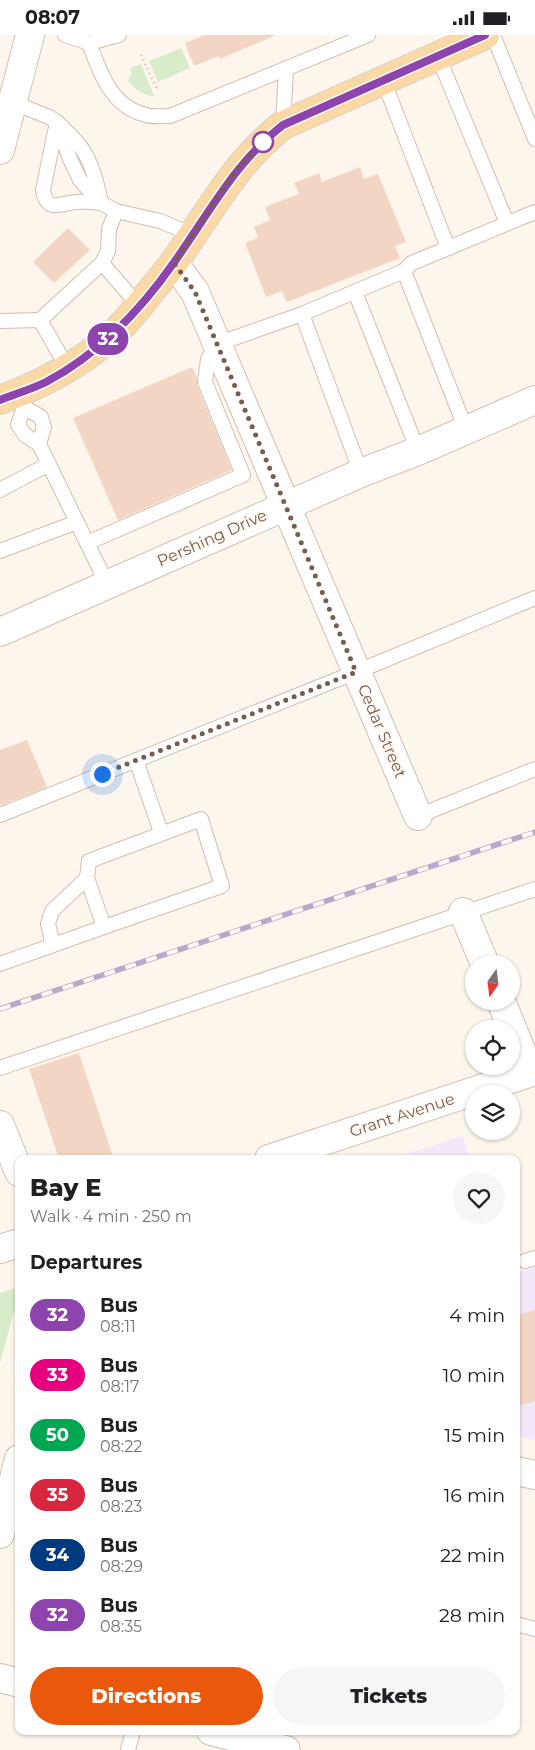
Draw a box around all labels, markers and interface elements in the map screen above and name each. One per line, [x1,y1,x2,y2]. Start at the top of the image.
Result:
text: 08:07 [25,6,80,29]
unlabelled marker [252,131,274,153]
line badge: 32 [86,323,130,355]
text: 32 [97,328,119,350]
street label: Pershing Drive [154,505,270,571]
street label: Cedar Street [354,681,410,781]
your location [90,762,115,787]
north arrow [465,955,520,1010]
map controls [465,955,520,1140]
button: locate [465,1020,520,1075]
button: layers [465,1085,520,1140]
street label: Grant Avenue [347,1089,457,1141]
button: heart [453,1172,505,1224]
text: Bay E [30,1173,101,1202]
text: Walk · 4 min · 250 m [30,1207,192,1226]
text: Departures [30,1251,142,1274]
text: Bus [100,1294,138,1317]
text: 32 [47,1304,68,1326]
text: 4 min [449,1304,505,1327]
text: 08:11 [100,1317,136,1336]
text: Bus [100,1354,138,1377]
text: 33 [47,1364,68,1386]
text: 10 min [442,1364,505,1387]
text: 08:17 [100,1377,139,1396]
text: Bus [100,1414,138,1437]
text: 50 [46,1424,69,1446]
text: 15 min [444,1424,505,1447]
text: 08:22 [100,1437,142,1456]
text: Bus [100,1474,138,1497]
text: 35 [47,1484,68,1506]
text: 16 min [443,1484,505,1507]
text: 08:23 [100,1497,142,1516]
text: Bus [100,1534,138,1557]
text: 34 [46,1544,69,1566]
text: 22 min [440,1544,505,1567]
text: 08:29 [100,1557,143,1576]
text: Bus [100,1594,138,1617]
text: 32 [47,1604,68,1626]
text: 28 min [439,1604,505,1627]
text: 08:35 [100,1617,142,1636]
button: Directions [30,1667,263,1725]
button: Tickets [273,1667,505,1725]

